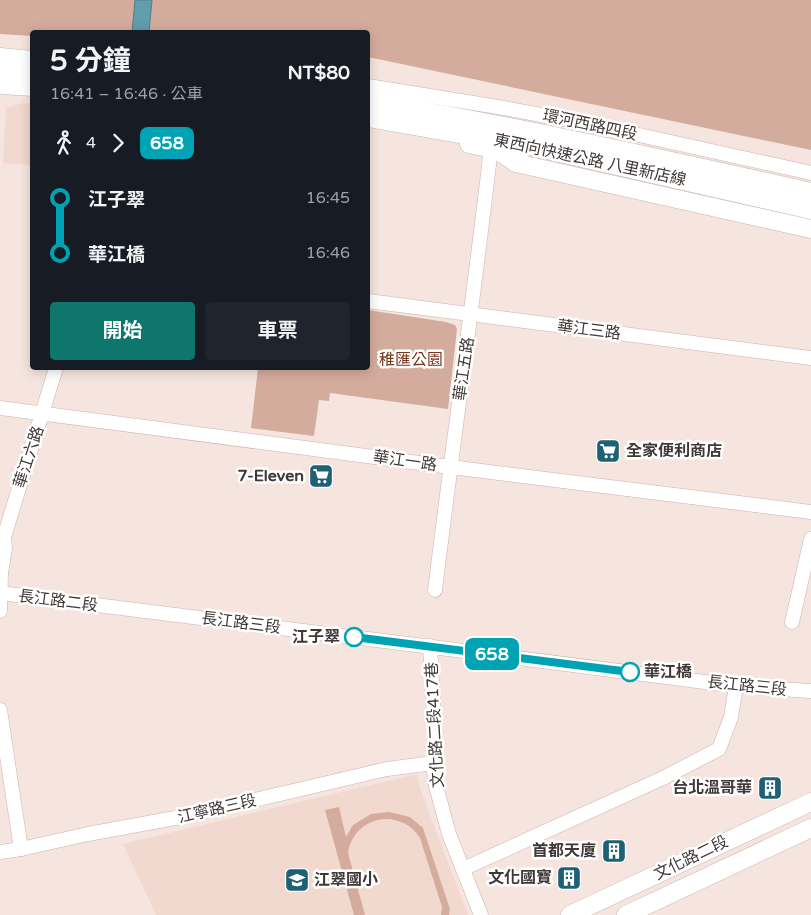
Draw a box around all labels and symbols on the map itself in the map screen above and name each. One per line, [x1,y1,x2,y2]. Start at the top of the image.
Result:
street label: 環河西路四段 [541,105,639,145]
street label: 東西向快速公路 八里新店線 [492,130,688,190]
street label: 華江三路 [556,316,622,344]
street label: 華江五路 [450,336,478,402]
park label: 稚匯公園 [379,350,443,370]
street label: 華江六路 [10,423,48,491]
supermarket icon: 全家便利商店 [595,438,621,464]
place label: 全家便利商店 [626,441,722,461]
street label: 華江一路 [372,447,438,475]
supermarket icon: 7-Eleven [308,463,334,489]
place label: 7-Eleven [237,466,304,486]
street label: 長江路二段 [17,586,99,616]
street label: 長江路三段 [200,608,282,638]
place label: 江子翠 [292,627,340,647]
marker: 江子翠 [344,627,364,647]
line badge: 658 [463,638,521,670]
street label: 文化路二段417巷 [422,661,448,789]
marker: 華江橋 [620,662,640,682]
place label: 華江橋 [644,662,692,682]
street label: 長江路三段 [706,672,788,700]
building icon: 台北溫哥華 [757,775,783,801]
place label: 台北溫哥華 [672,778,752,798]
street label: 江寧路三段 [176,790,258,828]
street label: 文化路二段 [651,831,731,885]
building icon: 首都天廈 [601,838,627,864]
place label: 首都天廈 [532,841,596,861]
building icon: 文化國寶 [556,865,582,891]
school or university icon: 江翠國小 [284,867,310,893]
place label: 文化國寶 [488,868,552,888]
place label: 江翠國小 [314,870,378,890]

